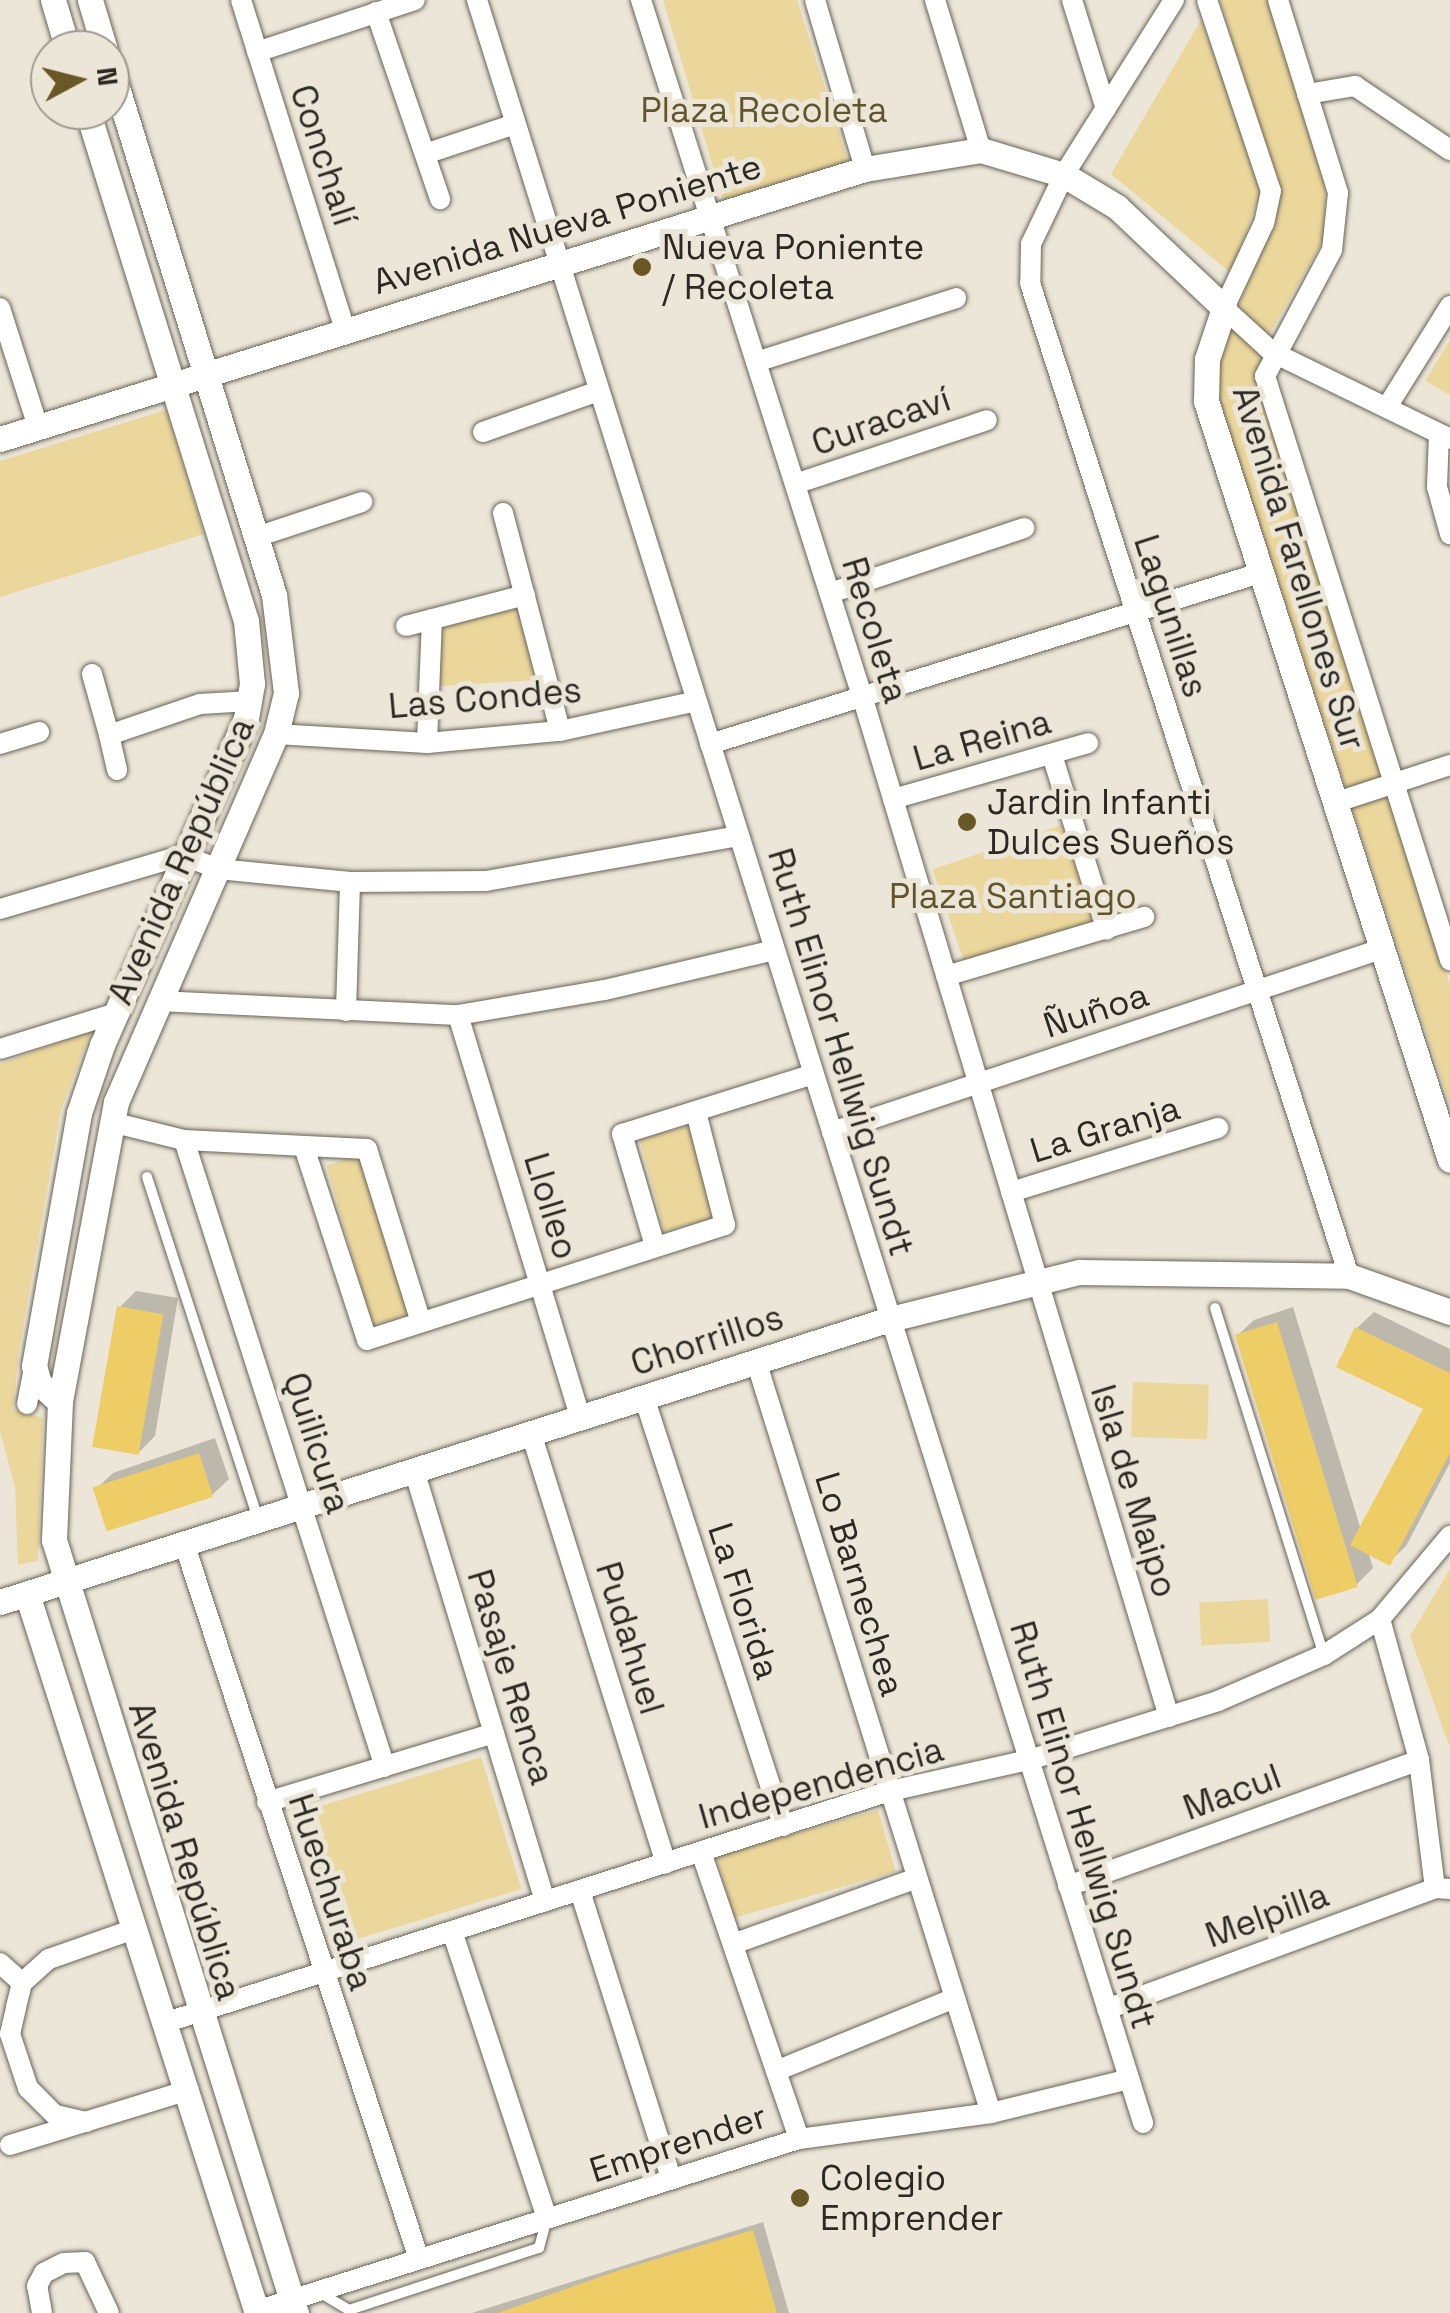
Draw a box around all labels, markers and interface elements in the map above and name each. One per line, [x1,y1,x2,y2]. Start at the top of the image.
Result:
north arrow [30,30,130,130]
text: N [89,65,127,88]
street label: Conchalí [282,79,366,231]
park label: Plaza Recoleta [640,89,888,131]
street label: Avenida Nueva Poniente [368,145,766,303]
place label: Nueva Poniente / Recoleta [662,226,924,308]
marker: Nueva Poniente / Recoleta [631,256,653,278]
street label: Curacaví [806,378,956,464]
street label: Avenida Farellones Sur [1224,381,1374,755]
street label: Lagunillas [1125,529,1217,703]
street label: Recoleta [833,552,917,708]
street label: Las Condes [387,669,583,727]
street label: La Reina [908,700,1056,780]
street label: Avenida República [99,711,263,1011]
place label: Jardin Infanti Dulces Sueños [987,781,1234,863]
marker: Jardin Infanti Dulces Sueños [956,811,978,833]
street label: Ruth Elinor Hellwig Sundt [759,843,923,1261]
park label: Plaza Santiago [889,875,1137,917]
street label: Ñuñoa [1038,973,1154,1047]
street label: La Granja [1025,1086,1185,1172]
street label: Llolleo [515,1148,587,1264]
street label: Chorrillos [625,1296,789,1384]
street label: Quilicura [275,1367,359,1519]
street label: Isla de Maipo [1082,1380,1186,1602]
street label: Lo Barnechea [806,1467,914,1701]
street label: La Florida [699,1518,789,1684]
street label: Pudahuel [587,1557,673,1719]
street label: Pasaje Renca [458,1564,564,1790]
street label: Ruth Elinor Hellwig Sundt [1001,1616,1165,2034]
street label: Avenida República [120,1697,250,2005]
street label: Independencia [694,1728,948,1838]
street label: Macul [1177,1755,1287,1829]
street label: Huechuraba [280,1788,382,1996]
street label: Melpilla [1200,1873,1334,1957]
street label: Emprender [584,2095,772,2191]
place label: Colegio Emprender [820,2157,1004,2239]
marker: Colegio Emprender [789,2187,811,2209]

